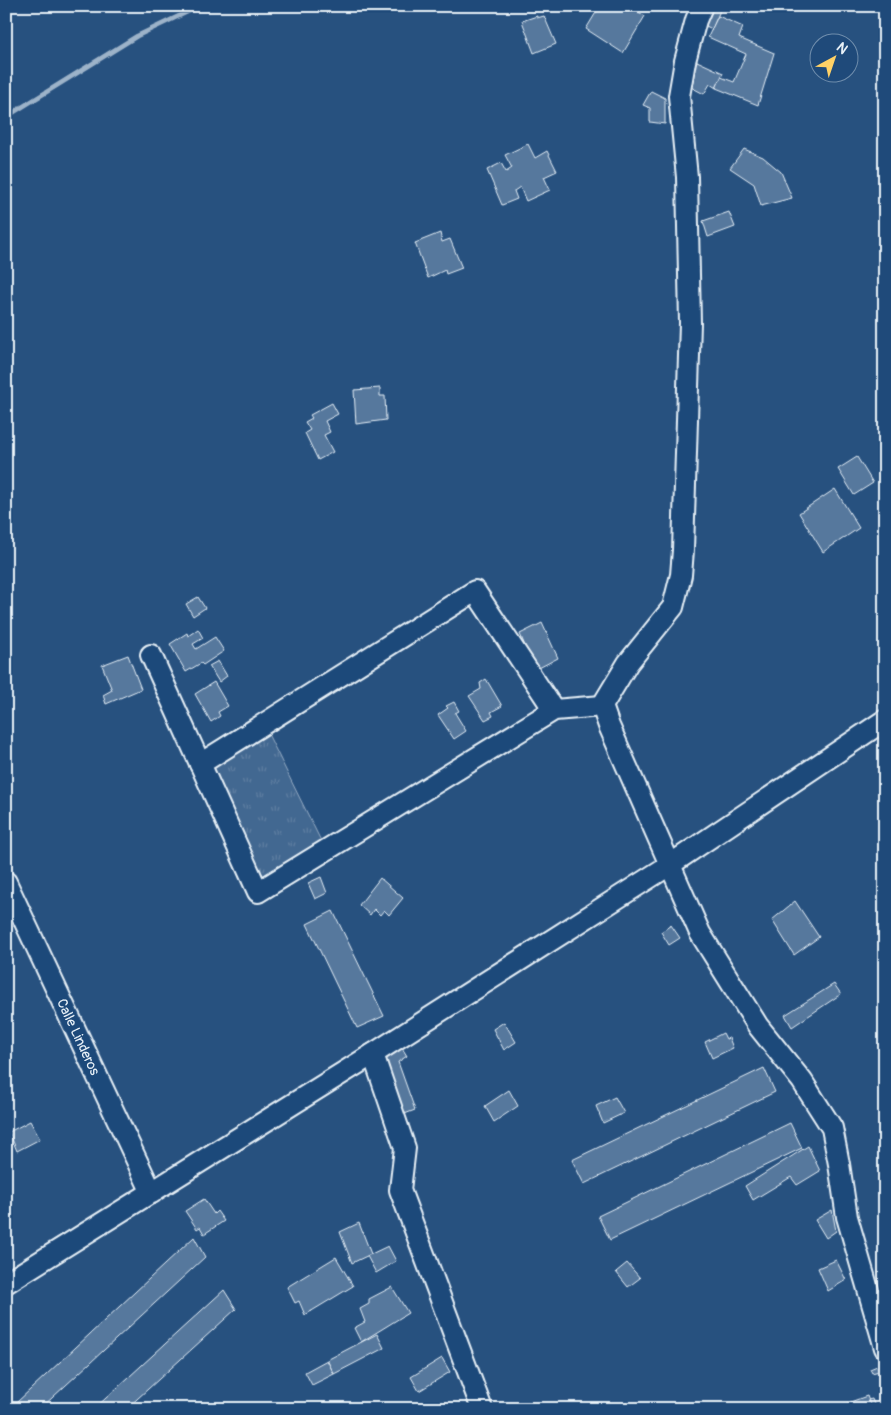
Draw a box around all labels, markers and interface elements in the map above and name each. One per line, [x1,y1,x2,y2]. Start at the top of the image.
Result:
north arrow [808,32,858,82]
text: N [833,39,851,58]
street label: Calle Linderos [53,996,104,1079]

